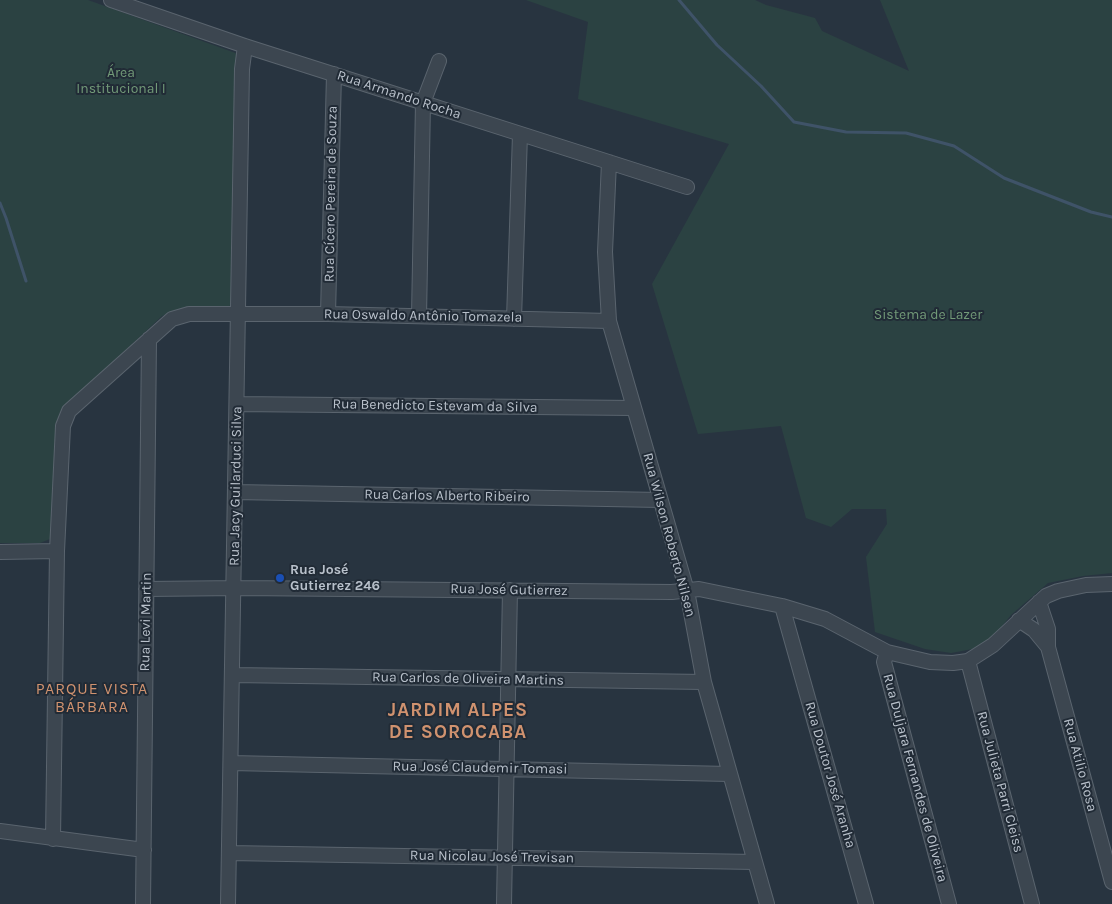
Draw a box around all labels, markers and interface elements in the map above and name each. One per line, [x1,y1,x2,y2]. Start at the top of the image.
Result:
park label: Área Institucional I [76,65,166,98]
street label: Rua Armando Rocha [335,67,463,123]
street label: Rua Cícero Pereira de Souza [321,106,341,282]
street label: Rua Oswaldo Antônio Tomazela [324,306,522,326]
park label: Sistema de Lazer [874,307,982,323]
street label: Rua Benedicto Estevam da Silva [332,396,538,416]
street label: Rua Jacy Guilarduci Silva [226,406,246,566]
street label: Rua Wilson Roberto Nilsen [639,451,699,619]
street label: Rua Carlos Alberto Ribeiro [364,486,530,506]
place label: Rua José Gutierrez 246 [290,562,380,594]
street label: Rua Levi Martin [137,572,155,672]
marker: Rua José Gutierrez 246 [274,572,286,584]
street label: Rua José Gutierrez [450,581,568,599]
street label: Rua Carlos de Oliveira Martins [372,669,564,689]
street label: Rua Duljara Fernandes de Oliveira [879,672,951,884]
district label: PARQUE VISTA BÁRBARA [34,679,150,717]
district label: JARDIM ALPES DE SOROCABA [386,700,530,744]
street label: Rua Doutor José Aranha [801,700,859,850]
street label: Rua Julieta Parri Cleiss [973,710,1027,854]
street label: Rua Atilio Rosa [1059,716,1101,814]
street label: Rua José Claudemir Tomasi [392,758,568,778]
street label: Rua Nicolau José Trevisan [410,847,574,867]

